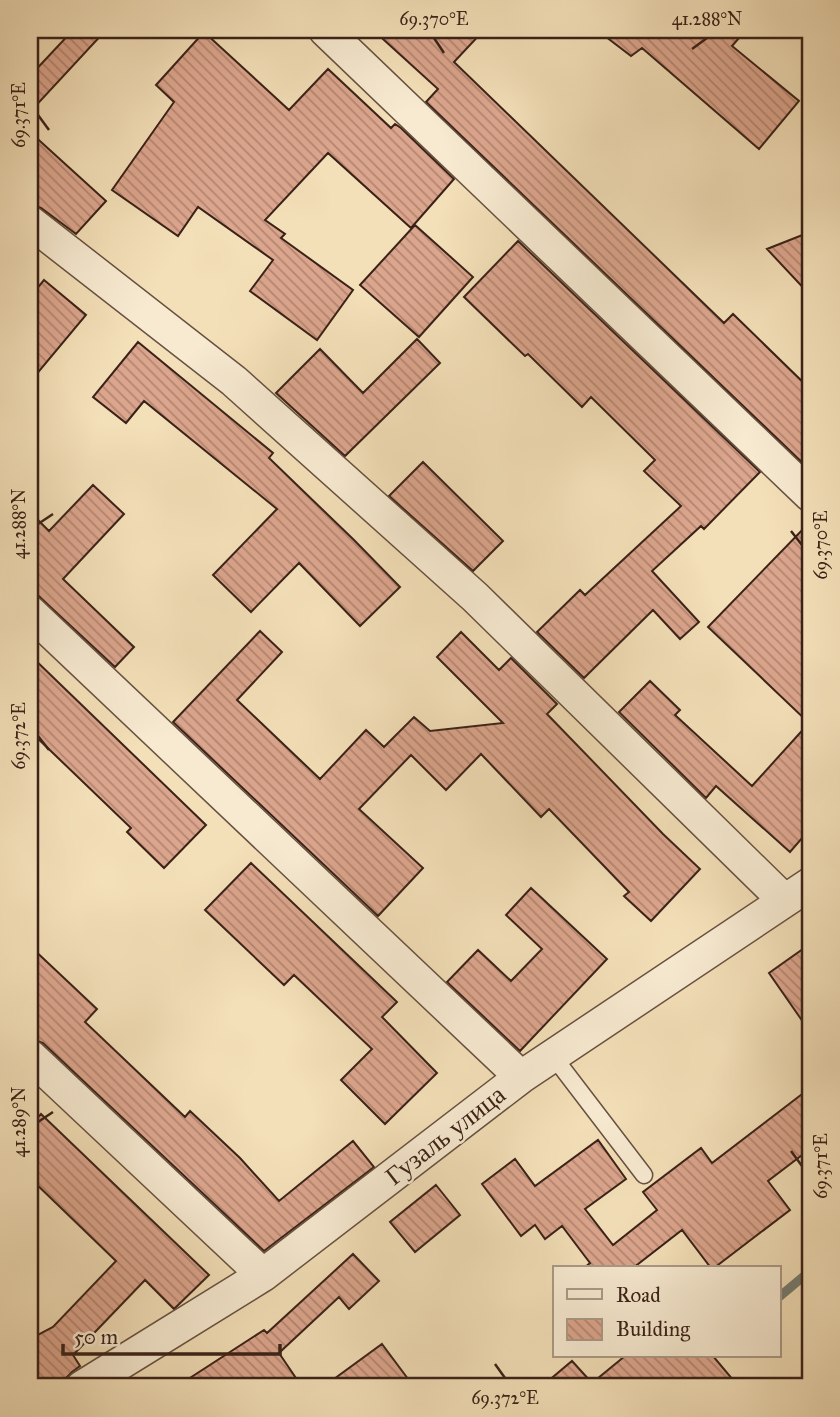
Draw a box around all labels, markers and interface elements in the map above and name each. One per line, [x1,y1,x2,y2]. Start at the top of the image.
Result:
text: 69.370°E [399,8,469,30]
text: 41.288°N [672,8,742,30]
text: 69.371°E [8,82,30,148]
text: 41.288°N [8,489,30,559]
text: 69.370°E [810,510,832,580]
text: 69.372°E [8,702,30,770]
street label: Гузаль улица [379,1078,512,1192]
text: 41.289°N [8,1087,30,1157]
text: 69.371°E [810,1133,832,1199]
legend [553,1266,780,1358]
text: Road [616,1282,661,1308]
scale bar [63,1312,280,1356]
text: Building [616,1316,690,1342]
text: 50 m [74,1324,119,1350]
text: 69.372°E [471,1387,539,1409]

